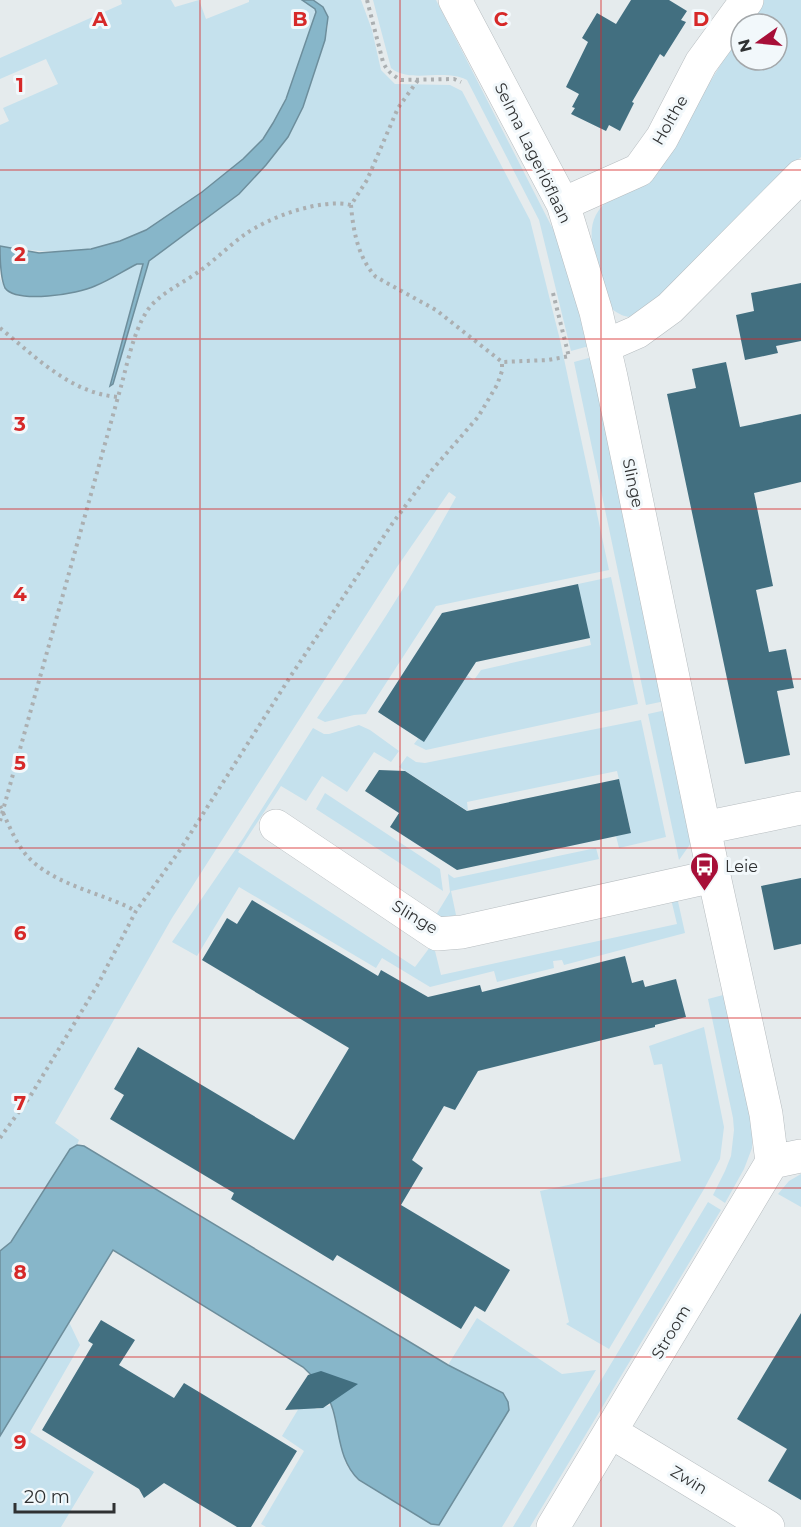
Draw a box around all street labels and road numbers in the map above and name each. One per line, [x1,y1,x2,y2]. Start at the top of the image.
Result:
street label: Selma Lagerlöflaan [491,80,575,226]
street label: Holthe [648,92,692,148]
street label: Slinge [619,457,647,509]
street label: Slinge [389,896,441,938]
street label: Stroom [648,1302,694,1362]
street label: Zwin [667,1462,711,1498]

